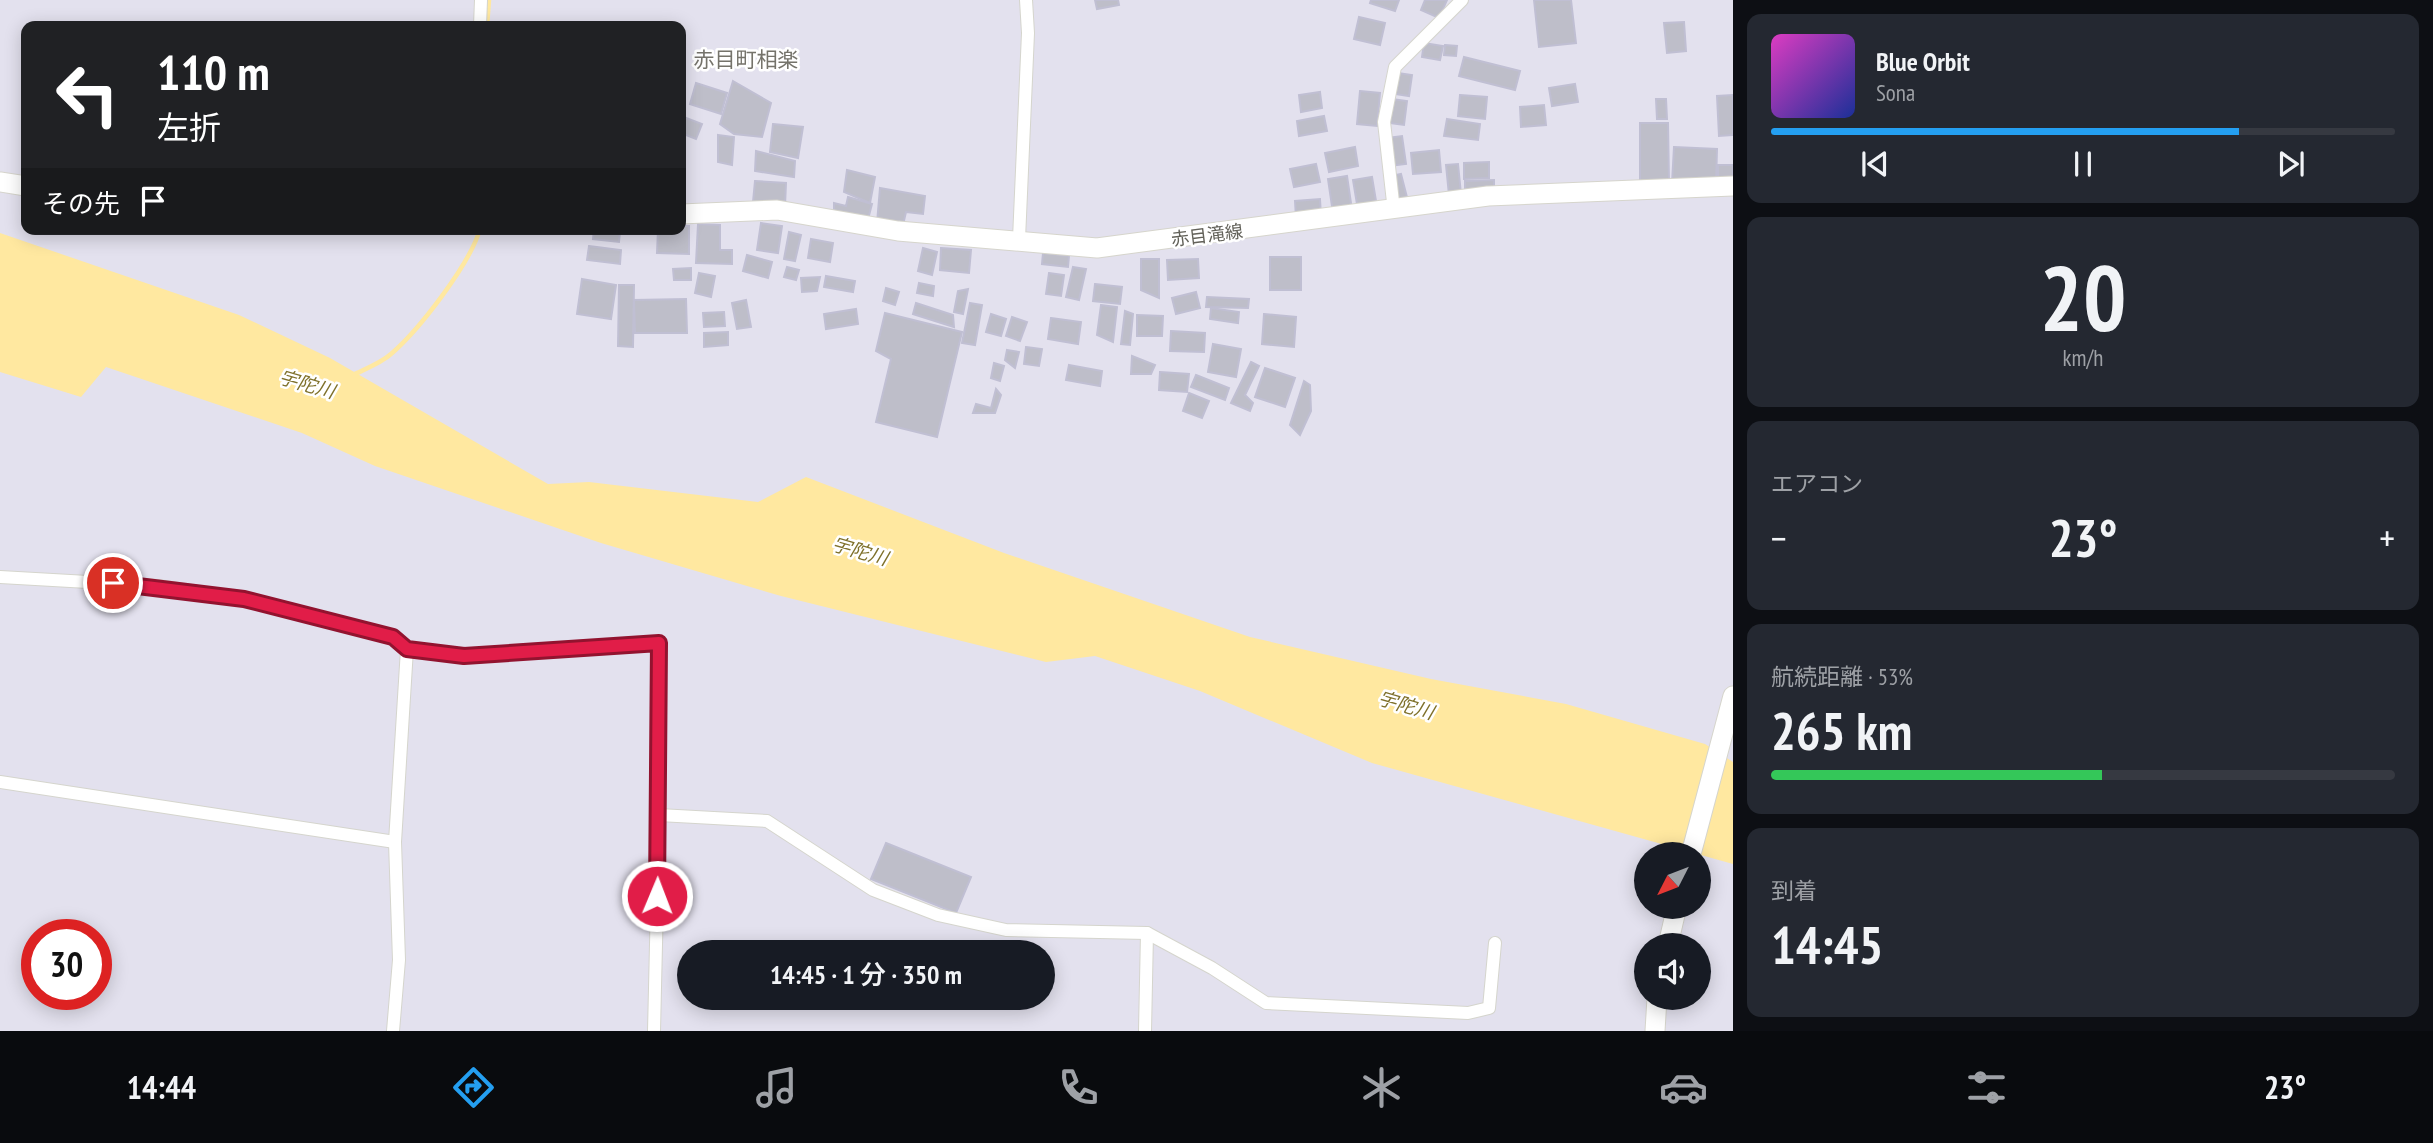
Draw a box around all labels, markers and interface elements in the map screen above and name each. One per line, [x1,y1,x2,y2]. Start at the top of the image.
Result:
text: 110 m [157,40,270,104]
text: Blue Orbit [1876,45,1970,78]
district label: 赤目町相楽 [694,46,799,73]
icon: left [42,49,133,140]
text: Sona [1876,78,1915,107]
text: 左折 [157,106,221,148]
icon: previous [1856,145,1894,183]
icon: pause [2064,145,2102,183]
icon: next [2272,145,2310,183]
icon: arrive [134,182,172,220]
text: その先 [42,187,120,220]
street label: 赤目滝線 [1170,219,1244,251]
text: 20 [2040,238,2127,356]
text: km/h [2063,343,2103,372]
water label: 宇陀川 [276,365,340,404]
text: エアコン [1771,469,1863,498]
text: 23° [2049,504,2117,571]
text: − [1771,513,1787,562]
text: + [2379,513,2395,562]
water label: 宇陀川 [829,532,893,571]
pin [83,553,143,613]
icon: arrive [94,564,132,602]
text: 航続距離 · 53% [1771,662,1913,691]
water label: 宇陀川 [1375,686,1439,725]
text: 265 km [1771,697,1912,764]
north arrow [1634,842,1712,919]
map controls [1634,842,1711,1010]
position arrow [620,859,694,933]
text: 到着 [1771,876,1817,905]
text: 14:45 [1771,911,1883,978]
speed limit sign: 30 [21,919,112,1010]
button: sound [1634,933,1711,1010]
text: 14:45 · 1 分 · 350 m [770,958,962,991]
icon: directions [449,1063,498,1112]
icon: music [752,1063,801,1112]
icon: phone [1054,1063,1103,1112]
icon: climate [1357,1063,1406,1112]
icon: car [1659,1063,1708,1112]
icon: filters [1962,1063,2011,1112]
text: 14:44 [127,1066,196,1108]
text: 23° [2264,1066,2306,1108]

